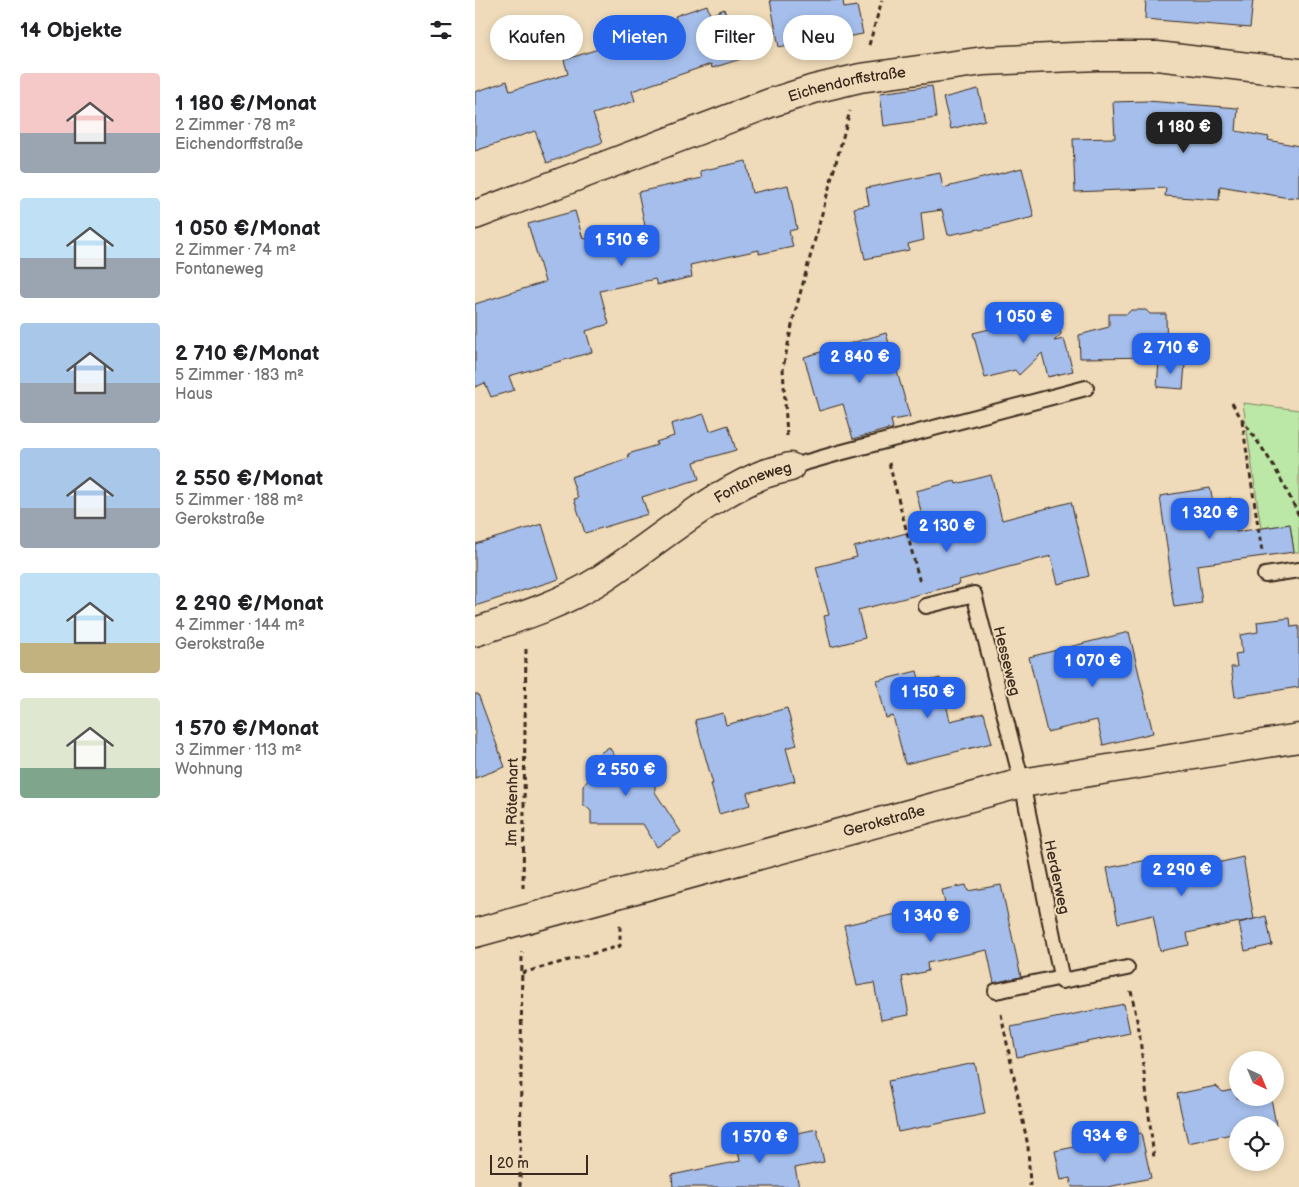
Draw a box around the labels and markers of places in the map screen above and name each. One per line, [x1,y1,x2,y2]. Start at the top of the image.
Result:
pin: 1 180 € [1138,112,1230,154]
pin: 1 510 € [576,224,668,267]
pin: 1 050 € [978,302,1070,344]
pin: 2 710 € [1125,332,1217,375]
pin: 2 840 € [814,342,906,384]
pin: 1 320 € [1164,498,1256,540]
pin: 2 130 € [901,510,993,553]
pin: 1 070 € [1047,646,1139,688]
pin: 1 150 € [882,676,974,719]
pin: 2 550 € [580,754,672,797]
pin: 2 290 € [1136,854,1228,897]
pin: 1 340 € [885,900,977,943]
pin: 934 € [1070,1120,1140,1163]
pin: 1 570 € [714,1122,806,1164]

